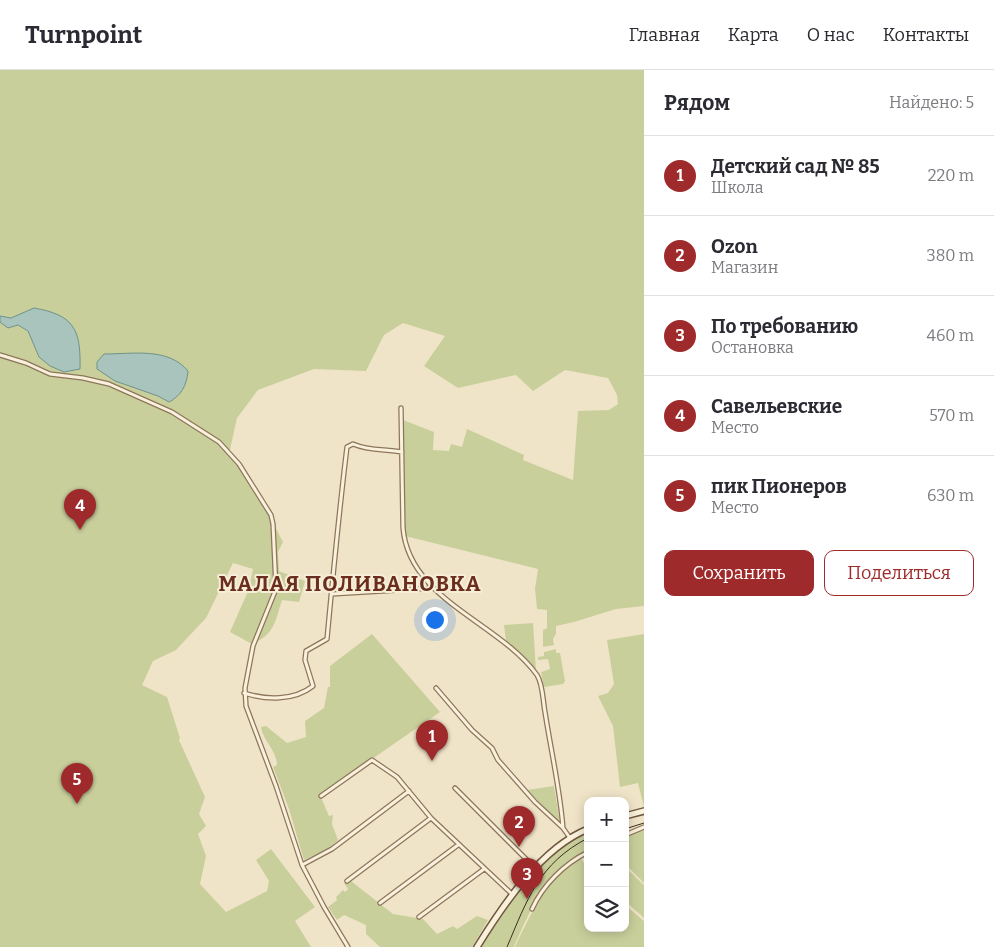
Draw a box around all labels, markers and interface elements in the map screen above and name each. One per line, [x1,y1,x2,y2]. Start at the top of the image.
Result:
text: Turnpoint [25,21,142,49]
text: Главная [629,24,700,46]
text: Карта [728,24,779,46]
text: О нас [807,24,855,46]
text: Контакты [883,24,969,46]
text: Рядом [664,90,730,116]
text: Найдено: 5 [889,93,974,112]
text: Детский сад № 85 [711,155,880,178]
text: 1 [677,166,683,185]
text: 220 m [928,166,974,185]
text: Школа [711,178,763,197]
text: Ozon [711,235,758,258]
text: 2 [675,246,685,265]
text: 380 m [927,246,974,265]
text: Магазин [711,258,778,277]
text: По требованию [711,315,858,338]
text: 3 [675,326,685,345]
text: 460 m [927,326,974,345]
text: Остановка [711,338,794,357]
text: Савельевские [711,395,842,418]
text: 4 [675,406,685,425]
text: 570 m [929,406,974,425]
text: Место [711,418,759,437]
text: пик Пионеров [711,475,847,498]
text: 5 [676,486,684,505]
text: 630 m [927,486,974,505]
pin: 4 [64,489,96,530]
text: Место [711,498,759,517]
button: Сохранить [664,550,814,596]
button: Поделиться [824,550,974,596]
district label: МАЛАЯ ПОЛИВАНОВКА [218,571,482,597]
your location [422,607,448,633]
pin: 1 [416,720,448,761]
pin: 5 [61,763,93,804]
map controls [584,797,629,932]
button: + [584,797,629,842]
pin: 2 [503,806,535,847]
button: − [584,842,629,887]
pin: 3 [511,858,543,899]
button: layers [584,887,629,932]

